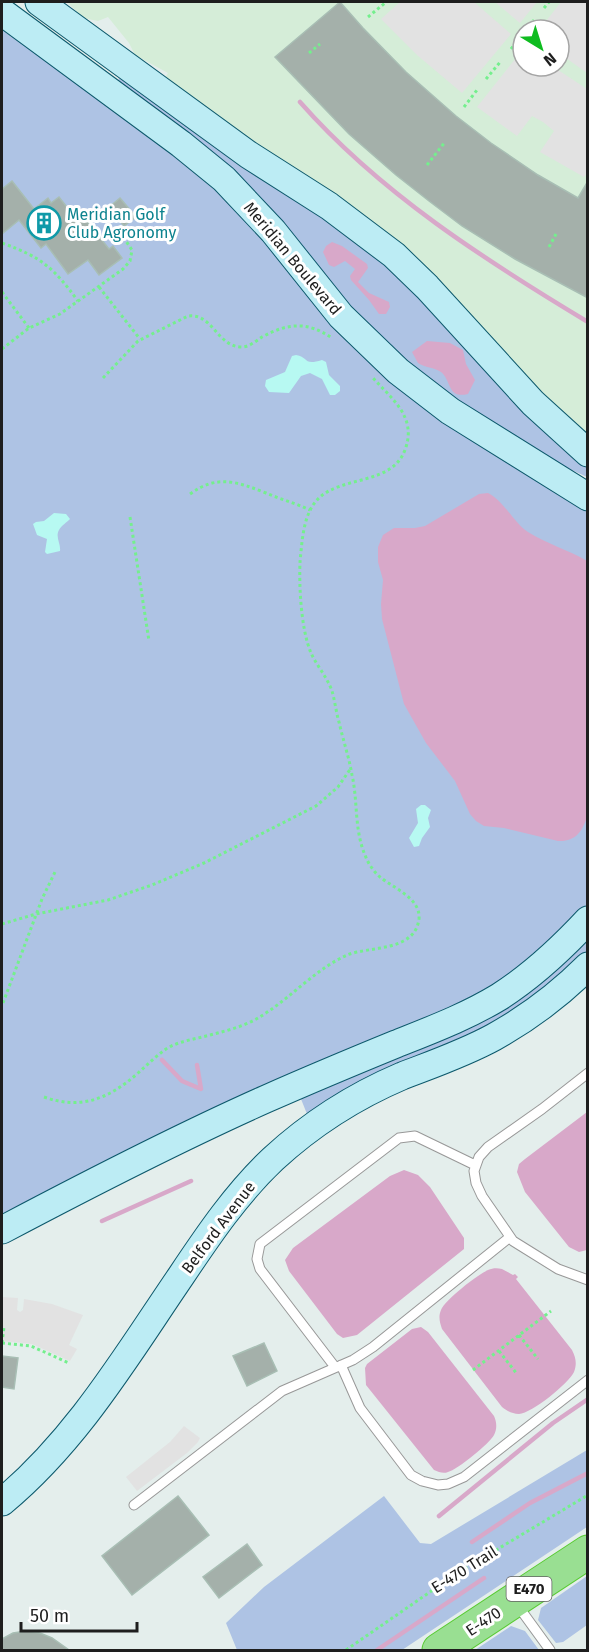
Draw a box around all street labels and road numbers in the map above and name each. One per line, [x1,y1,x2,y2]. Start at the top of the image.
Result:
street label: Meridian Boulevard [240,198,345,319]
street label: Belford Avenue [178,1178,259,1277]
street label: E-470 Trail [428,1542,501,1597]
road number: E470 [506,1577,552,1601]
street label: E-470 [462,1603,505,1640]

